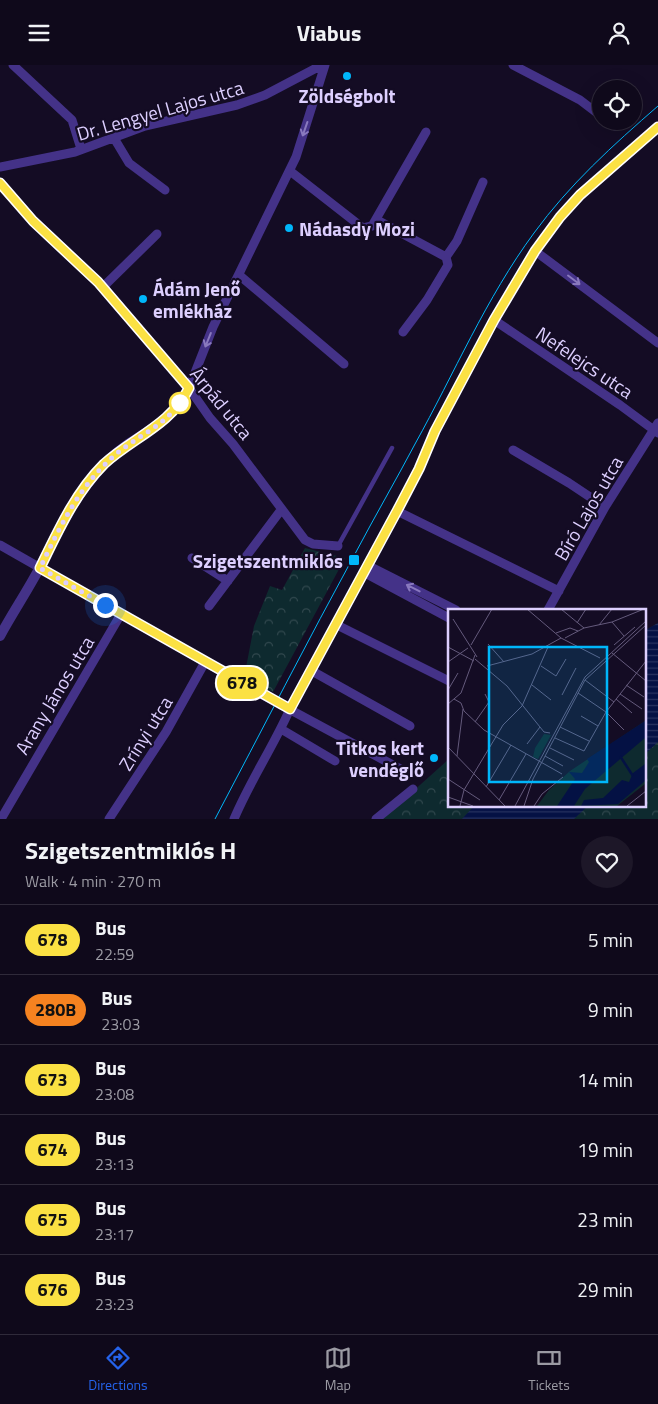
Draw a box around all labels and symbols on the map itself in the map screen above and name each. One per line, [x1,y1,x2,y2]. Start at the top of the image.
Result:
marker: Zöldségbolt [341,70,353,82]
street label: Dr. Lengyel Lajos utca [73,72,247,148]
place label: Zöldségbolt [299,81,396,110]
one-way arrow [299,120,309,136]
place label: Nádasdy Mozi [299,214,415,243]
marker: Nádasdy Mozi [283,222,295,234]
place label: Ádám Jenő emlékház [153,274,241,325]
one-way arrow [567,275,581,285]
marker: Ádám Jenő emlékház [137,293,149,305]
street label: Nefelejcs utca [530,319,640,406]
one-way arrow [203,332,212,347]
street label: Árpád utca [184,360,261,446]
unlabelled marker [169,392,191,414]
street label: Bíró Lajos utca [546,450,630,566]
place label: Szigetszentmiklós [193,546,343,575]
marker: Szigetszentmiklós [347,553,361,567]
one-way arrow [406,583,421,592]
your location [93,593,118,618]
inset map [448,609,646,807]
street label: Arany János utca [7,630,101,760]
line badge: 678 [213,667,271,699]
street label: Zrínyi utca [111,690,180,776]
place label: Titkos kert vendéglő [336,733,424,784]
marker: Titkos kert vendéglő [428,752,440,764]

